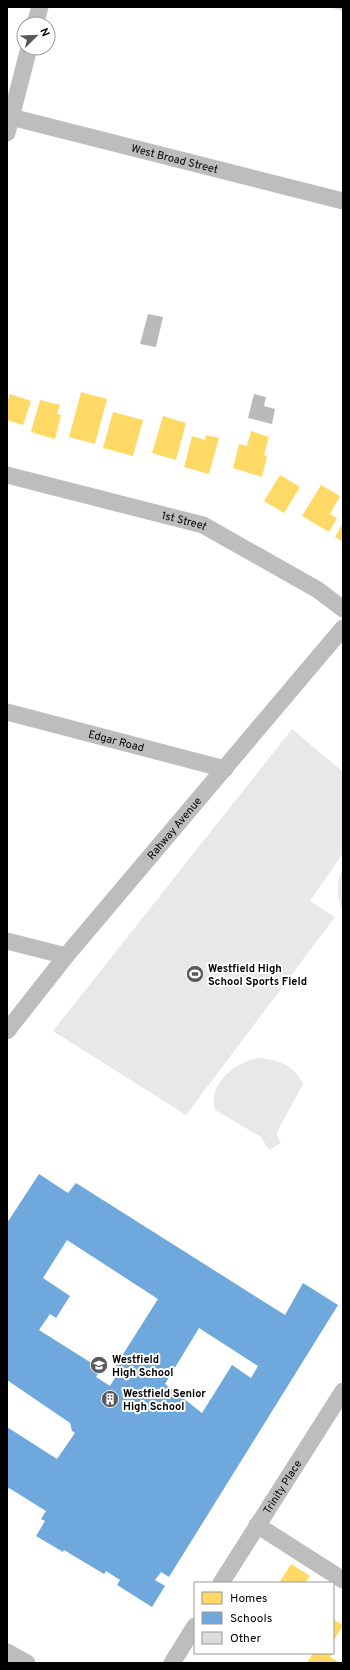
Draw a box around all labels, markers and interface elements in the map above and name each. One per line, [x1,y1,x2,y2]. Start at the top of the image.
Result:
north arrow [16,16,56,56]
text: N [36,26,52,39]
street label: West Broad Street [129,142,219,177]
street label: 1st Street [160,509,209,534]
street label: Edgar Road [87,728,145,756]
street label: Rahway Avenue [145,794,205,863]
place label: Westfield High School Sports Field [208,962,307,989]
sports icon: Westfield High School Sports Field [185,964,205,984]
place label: Westfield High School [112,1353,173,1380]
school or university icon: Westfield High School [89,1355,109,1375]
place label: Westfield Senior High School [123,1387,206,1414]
building icon: Westfield Senior High School [100,1389,120,1409]
street label: Trinity Place [261,1458,305,1517]
legend [194,1582,334,1654]
text: Homes [230,1591,267,1607]
text: Schools [230,1611,272,1627]
text: Other [230,1631,262,1647]

